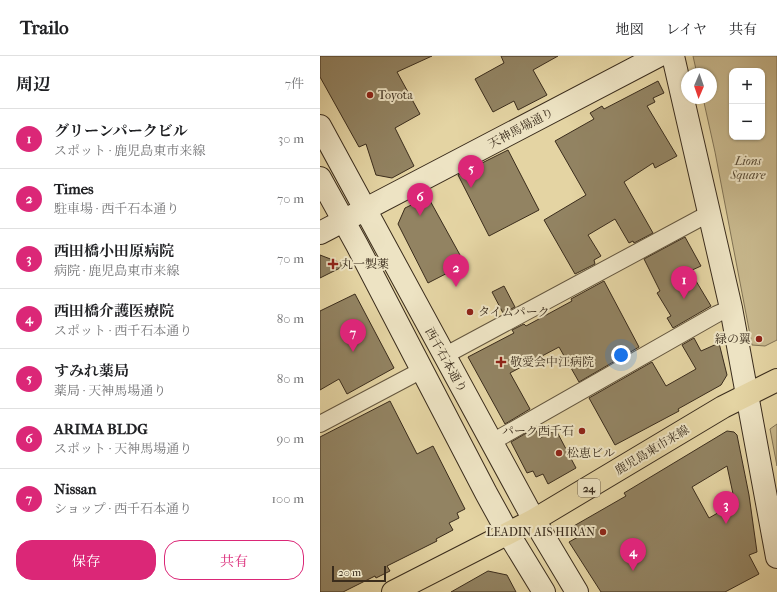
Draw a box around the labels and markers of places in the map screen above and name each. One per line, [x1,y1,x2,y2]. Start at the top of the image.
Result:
place label: Toyota [378,88,413,102]
marker: Toyota [365,90,375,100]
pin: 5 [458,155,484,188]
pin: 6 [407,183,433,216]
pin: 2 [443,254,469,287]
place label: 丸一製薬 [341,257,389,271]
marker: 丸一製薬 [328,259,338,269]
pin: 1 [671,266,697,299]
place label: タイムパーク [478,305,550,319]
marker: タイムパーク [465,307,475,317]
pin: 7 [340,319,366,352]
place label: 緑の翼 [715,332,751,346]
marker: 緑の翼 [754,334,764,344]
place label: 敬愛会中江病院 [510,355,594,369]
marker: 敬愛会中江病院 [495,356,507,368]
place label: パーク西千石 [502,424,574,438]
marker: パーク西千石 [577,426,587,436]
place label: 松恵ビル [567,446,615,460]
marker: 松恵ビル [554,448,564,458]
pin: 3 [713,491,739,524]
place label: LEADIN AIS HIRAN [486,525,595,539]
marker: LEADIN AIS HIRAN [598,527,608,537]
pin: 4 [620,538,646,571]

